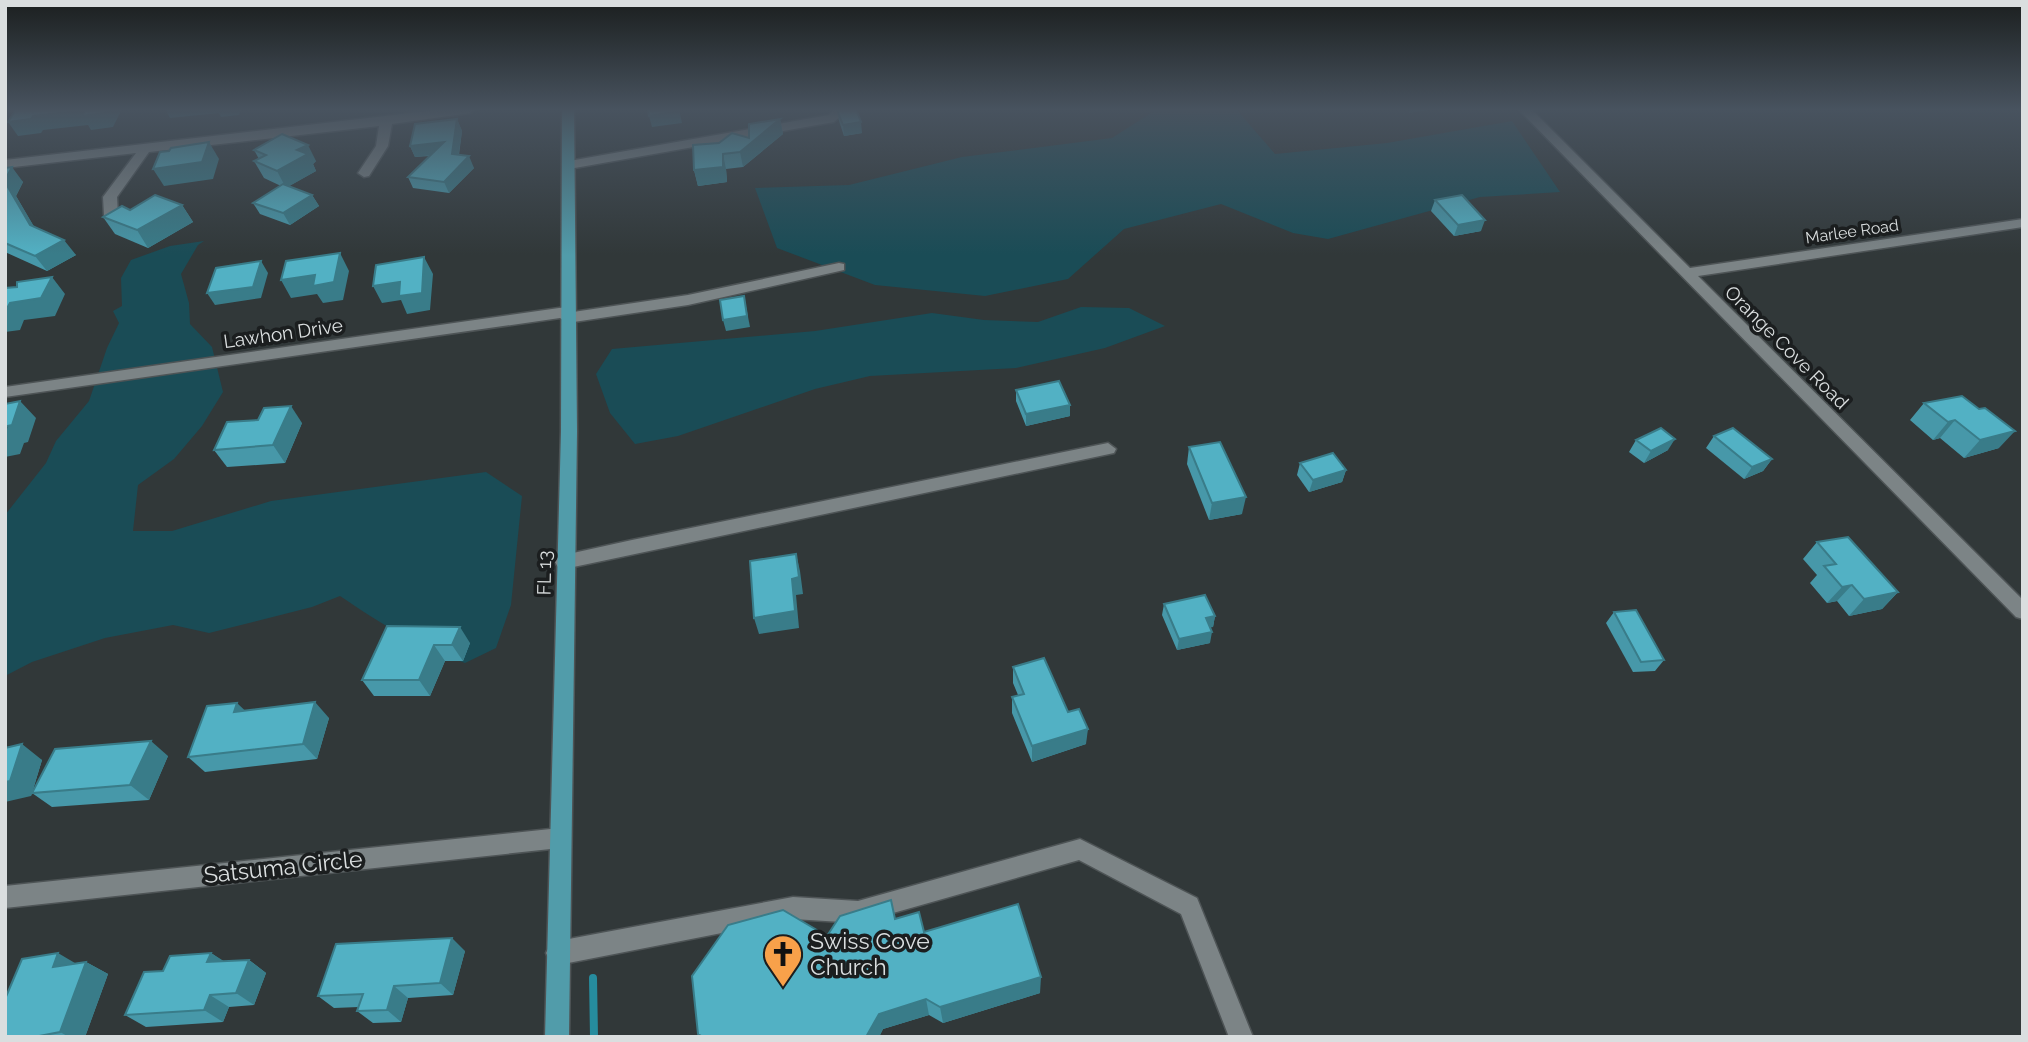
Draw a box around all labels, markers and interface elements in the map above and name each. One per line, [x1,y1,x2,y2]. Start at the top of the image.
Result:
street label: Marlee Road [1804,216,1900,247]
street label: Orange Cove Road [1721,281,1853,413]
street label: Lawhon Drive [222,314,344,352]
street label: FL 13 [533,550,555,596]
street label: Satsuma Circle [202,845,364,888]
place label: Swiss Cove Church [810,927,930,980]
church icon: Swiss Cove Church [762,933,804,988]

